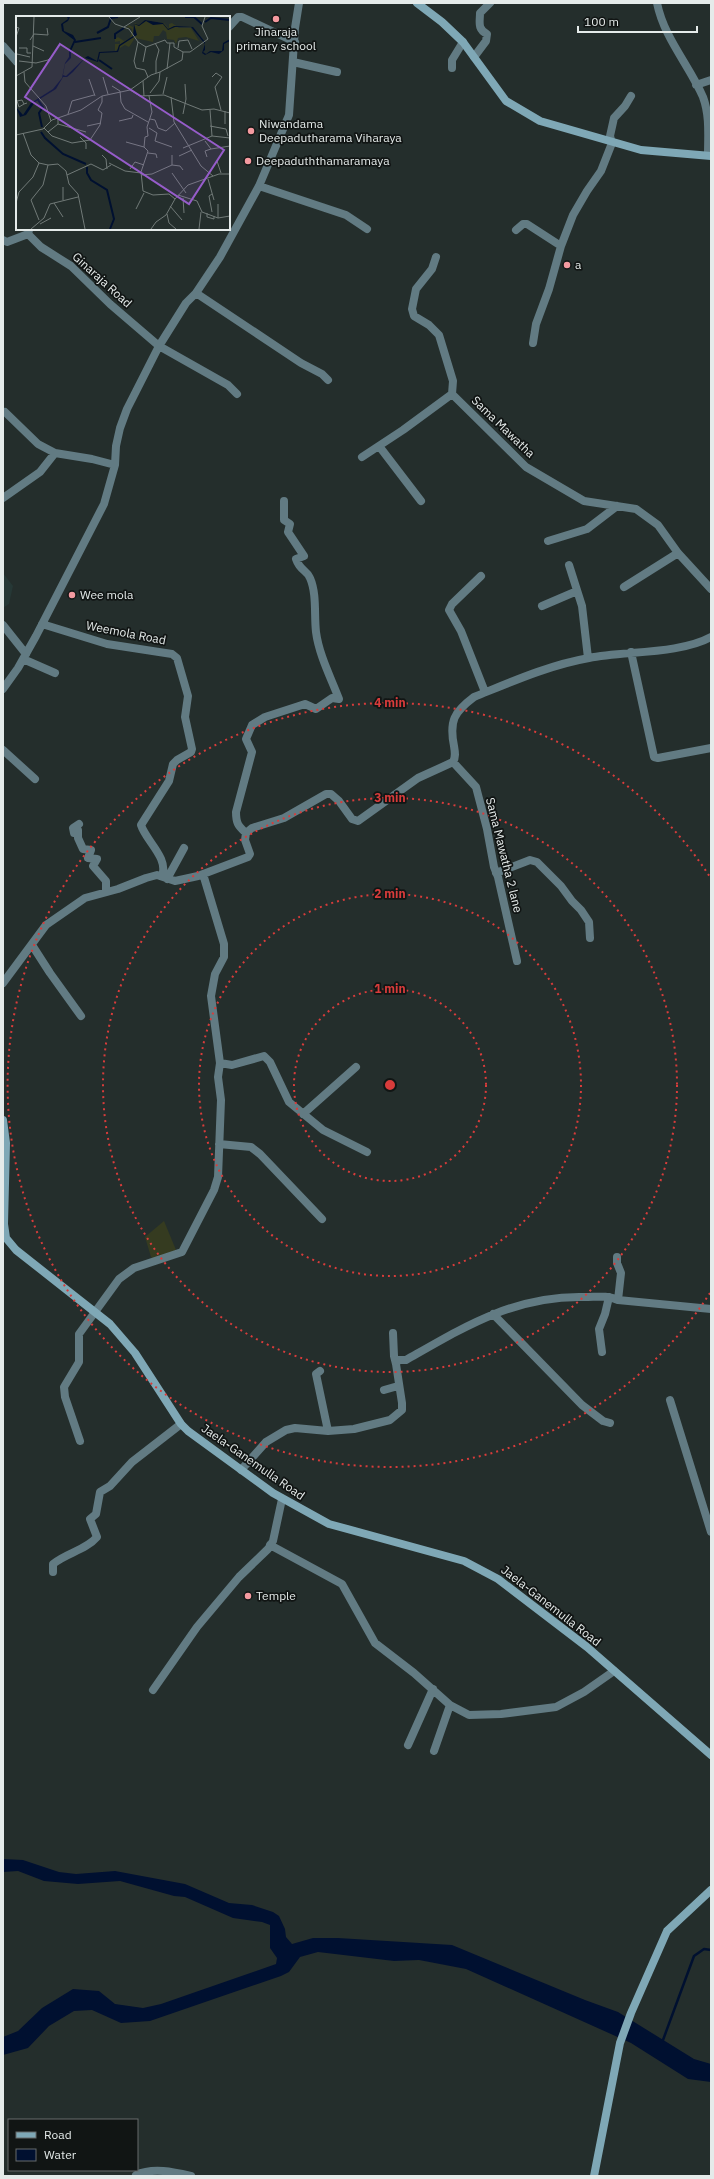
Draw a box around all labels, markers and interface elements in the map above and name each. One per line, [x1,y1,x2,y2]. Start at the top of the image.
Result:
scale bar [578,8,697,34]
marker: Jinaraja primary school [271,14,281,24]
text: 100 m [584,14,619,29]
inset map [16,16,230,230]
place label: Jinaraja primary school [236,24,316,53]
place label: Niwandama Deepadutharama Viharaya [259,116,402,145]
marker: Niwandama Deepadutharama Viharaya [246,126,256,136]
place label: Deepaduththamaramaya [256,153,390,168]
marker: Deepaduththamaramaya [243,156,253,166]
street label: Ginaraja Road [69,249,135,310]
place label: a [575,257,582,272]
marker: a [562,260,572,270]
street label: Sama Mawatha [469,393,539,461]
place label: Wee mola [80,587,134,602]
marker: Wee mola [67,590,77,600]
street label: Weemola Road [85,617,167,648]
text: 4 min [374,695,406,710]
text: 3 min [374,790,406,805]
street label: Sama Mawatha 2 lane [483,796,526,914]
text: 2 min [374,886,406,901]
text: 1 min [374,981,406,996]
centre of rings [383,1078,397,1092]
street label: Jaela-Ganemulla Road [199,1420,308,1503]
street label: Jaela-Ganemulla Road [498,1562,604,1649]
place label: Temple [256,1588,296,1603]
marker: Temple [243,1591,253,1601]
legend [8,2119,138,2171]
text: Road [44,2127,72,2142]
text: Water [44,2147,77,2162]

